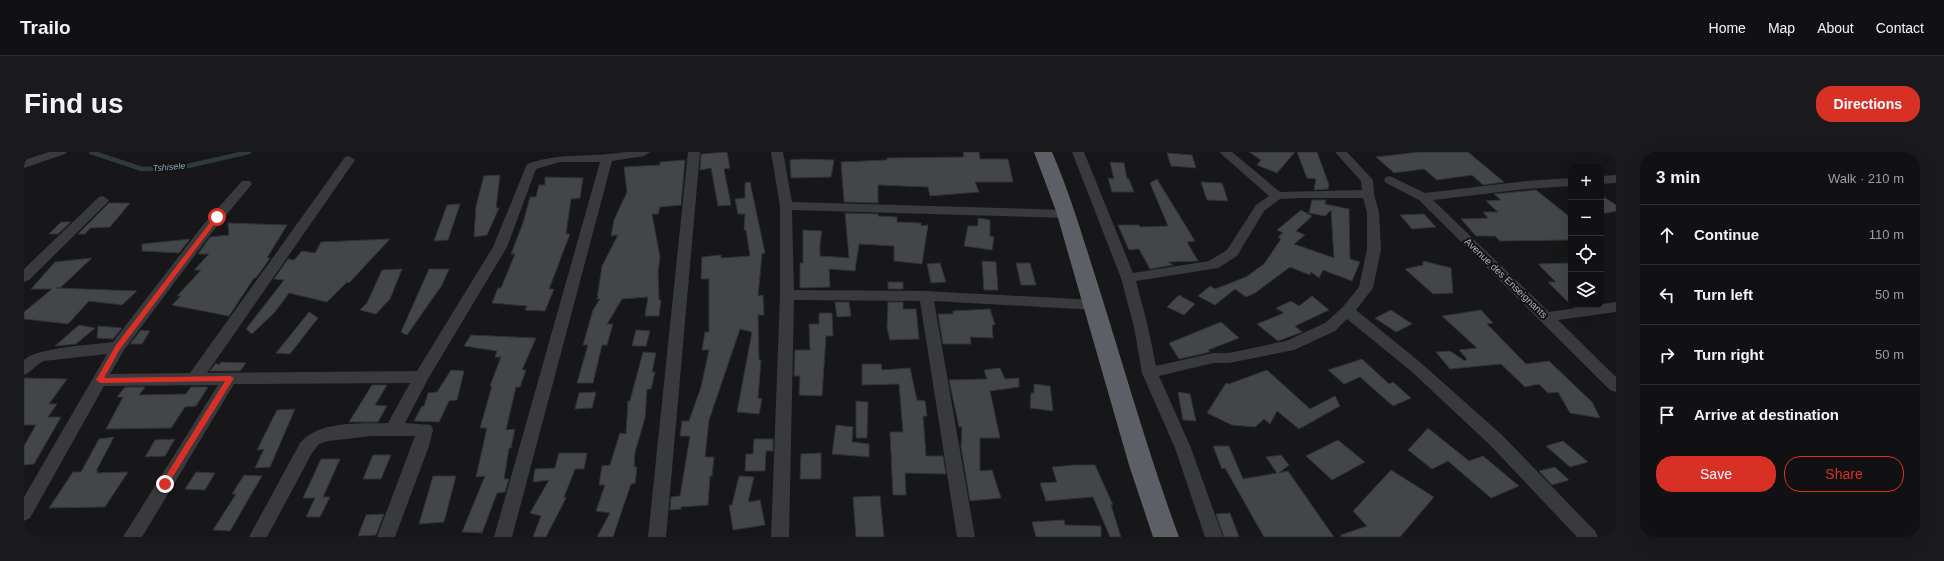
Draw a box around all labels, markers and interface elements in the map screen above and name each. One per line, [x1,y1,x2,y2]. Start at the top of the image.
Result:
text: Trailo [20,17,71,38]
text: Home [1709,20,1746,36]
text: Map [1768,20,1795,36]
text: About [1817,20,1854,36]
text: Contact [1876,20,1924,36]
button: Directions [1816,86,1920,122]
text: Find us [24,88,124,119]
water label: Tshisele [152,161,186,173]
map controls [1568,164,1604,308]
button: + [1568,164,1604,200]
text: 3 min [1656,168,1700,187]
text: Walk · 210 m [1828,171,1904,186]
button: − [1568,200,1604,236]
route start [208,208,226,226]
icon: ahead [1656,224,1678,246]
text: Continue [1694,226,1759,243]
text: 110 m [1869,227,1904,242]
street label: Avenue des Enseignants [1462,236,1550,320]
button: locate [1568,236,1604,272]
button: layers [1568,272,1604,308]
icon: left [1656,284,1678,306]
text: Turn left [1694,286,1753,303]
text: 50 m [1875,287,1904,302]
icon: right [1656,344,1678,366]
text: Turn right [1694,346,1764,363]
text: 50 m [1875,347,1904,362]
icon: arrive [1656,404,1678,426]
text: Arrive at destination [1694,406,1839,423]
button: Save [1656,456,1776,492]
button: Share [1784,456,1904,492]
route end [156,475,174,493]

